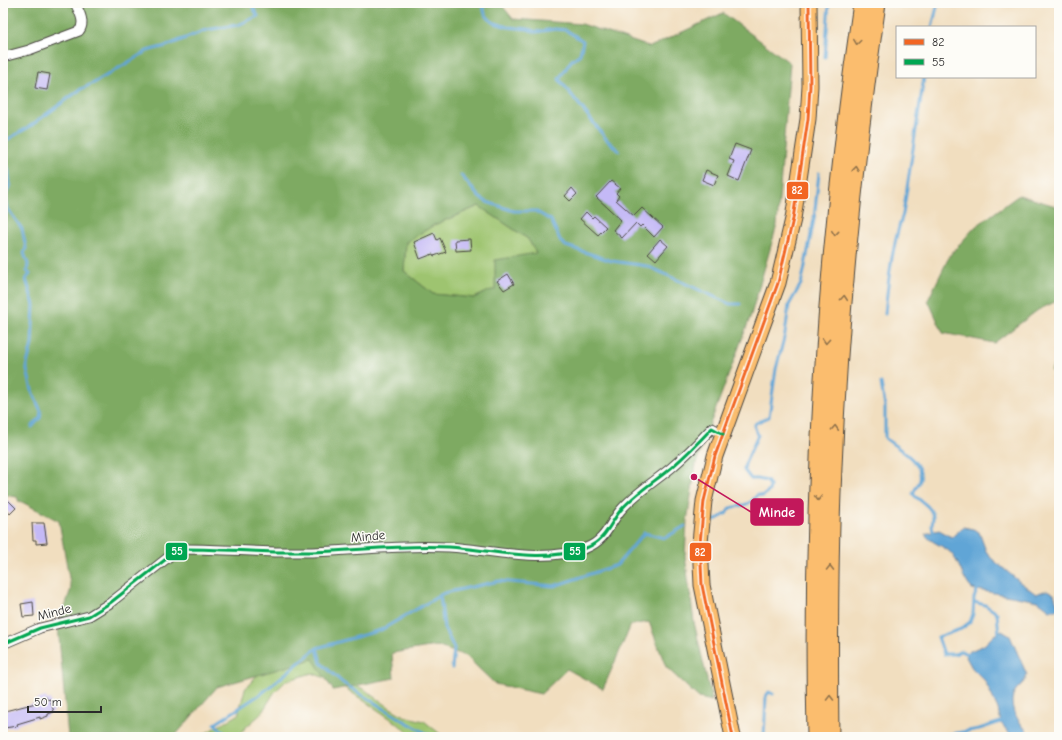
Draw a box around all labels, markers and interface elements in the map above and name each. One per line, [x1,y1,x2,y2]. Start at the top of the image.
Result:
legend [896,26,1036,78]
text: 82 [932,35,944,49]
one-way arrow [853,39,862,45]
text: 55 [932,55,945,69]
one-way arrow [851,166,860,172]
line badge: 82 [786,181,809,200]
text: 82 [791,184,803,197]
one-way arrow [830,230,839,236]
one-way arrow [839,295,848,301]
one-way arrow [821,337,830,344]
one-way arrow [831,425,839,431]
one-way arrow [814,495,822,501]
callout: Minde [751,499,803,525]
text: Minde [759,504,795,521]
street label: Minde [350,527,386,545]
line badge: 55 [165,542,188,561]
line badge: 55 [563,542,586,561]
line badge: 82 [689,542,712,562]
text: 55 [171,545,183,558]
text: 55 [569,545,581,558]
text: 82 [694,546,706,559]
one-way arrow [826,565,834,571]
street label: Minde [35,600,73,623]
scale bar [28,688,101,714]
text: 50 m [34,695,62,709]
one-way arrow [826,695,834,701]

